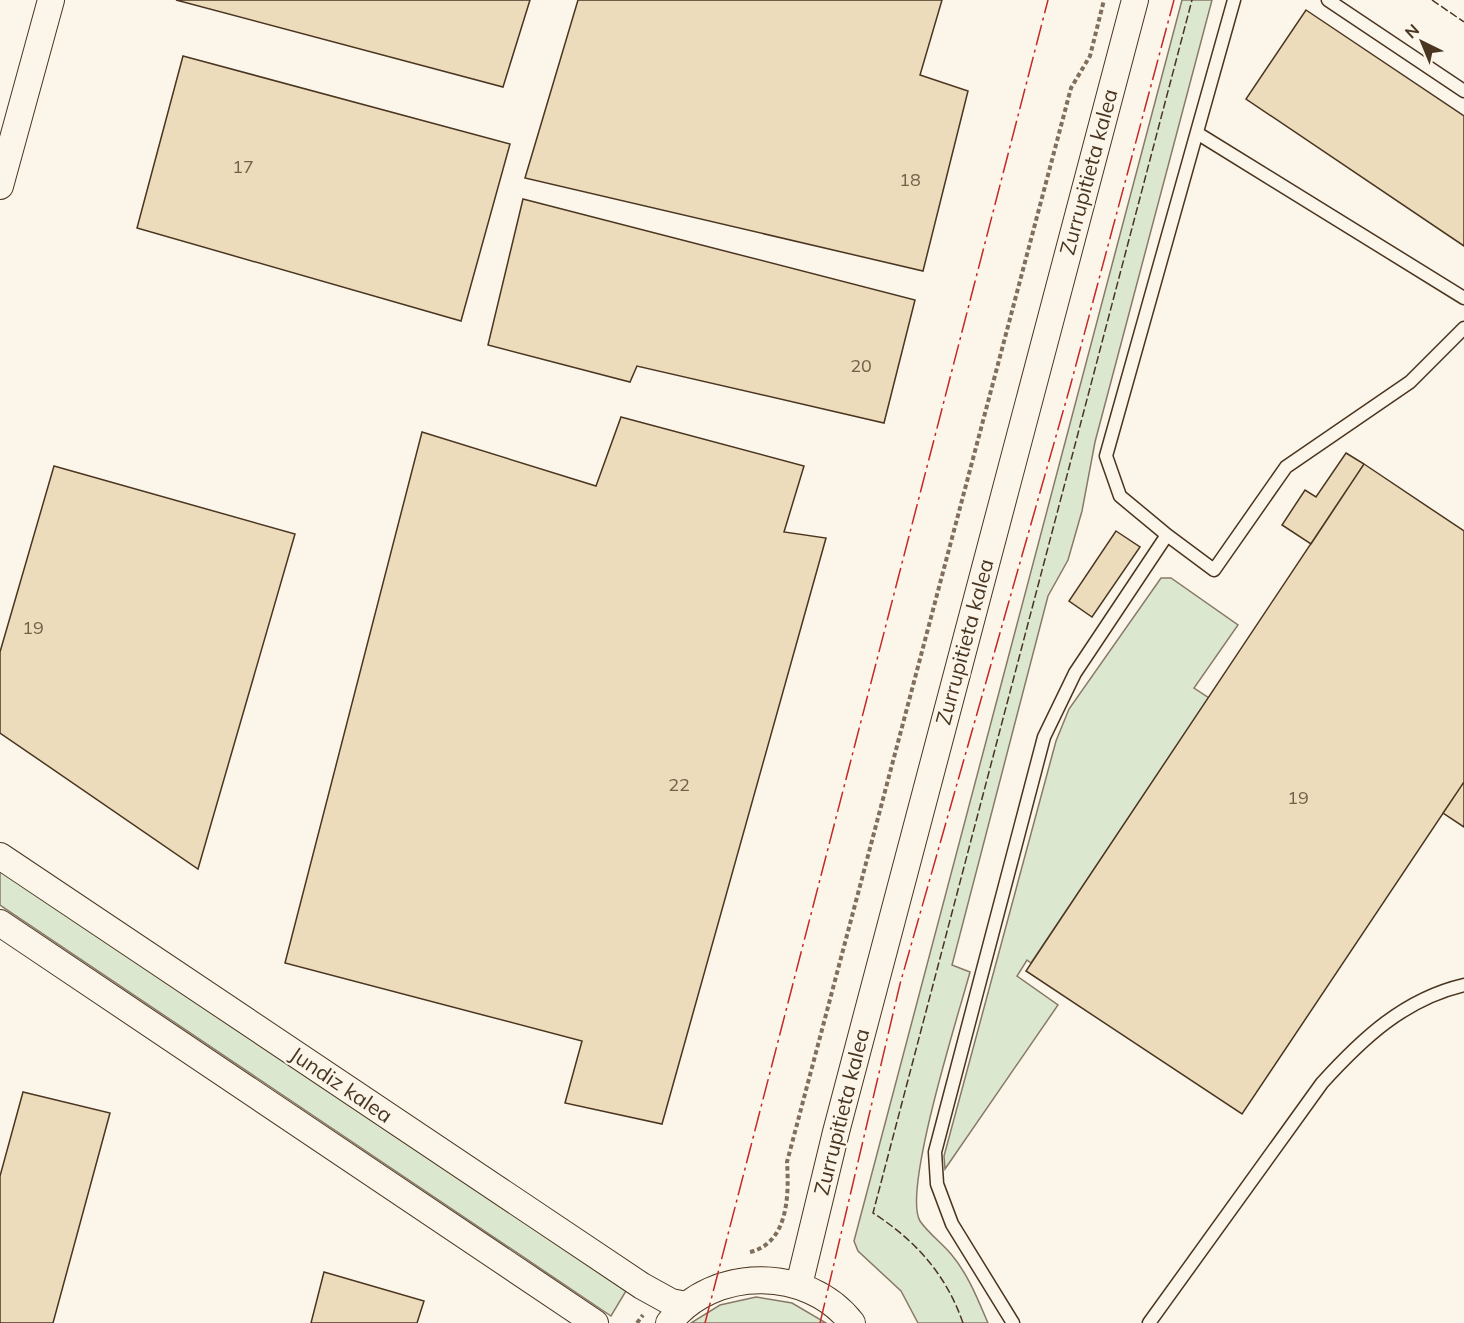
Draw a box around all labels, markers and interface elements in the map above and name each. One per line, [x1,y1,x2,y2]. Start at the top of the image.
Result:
north arrow [1392,12,1452,72]
text: N [1401,20,1423,42]
street label: Zurrupitieta kalea [1053,86,1123,258]
house number: 17 [232,155,254,178]
house number: 18 [899,168,921,191]
house number: 20 [850,354,872,377]
street label: Zurrupitieta kalea [929,556,999,728]
house number: 19 [22,616,44,639]
house number: 22 [668,773,690,796]
house number: 19 [1287,786,1309,809]
street label: Zurrupitieta kalea [808,1026,874,1198]
street label: Jundiz kalea [286,1040,398,1128]

